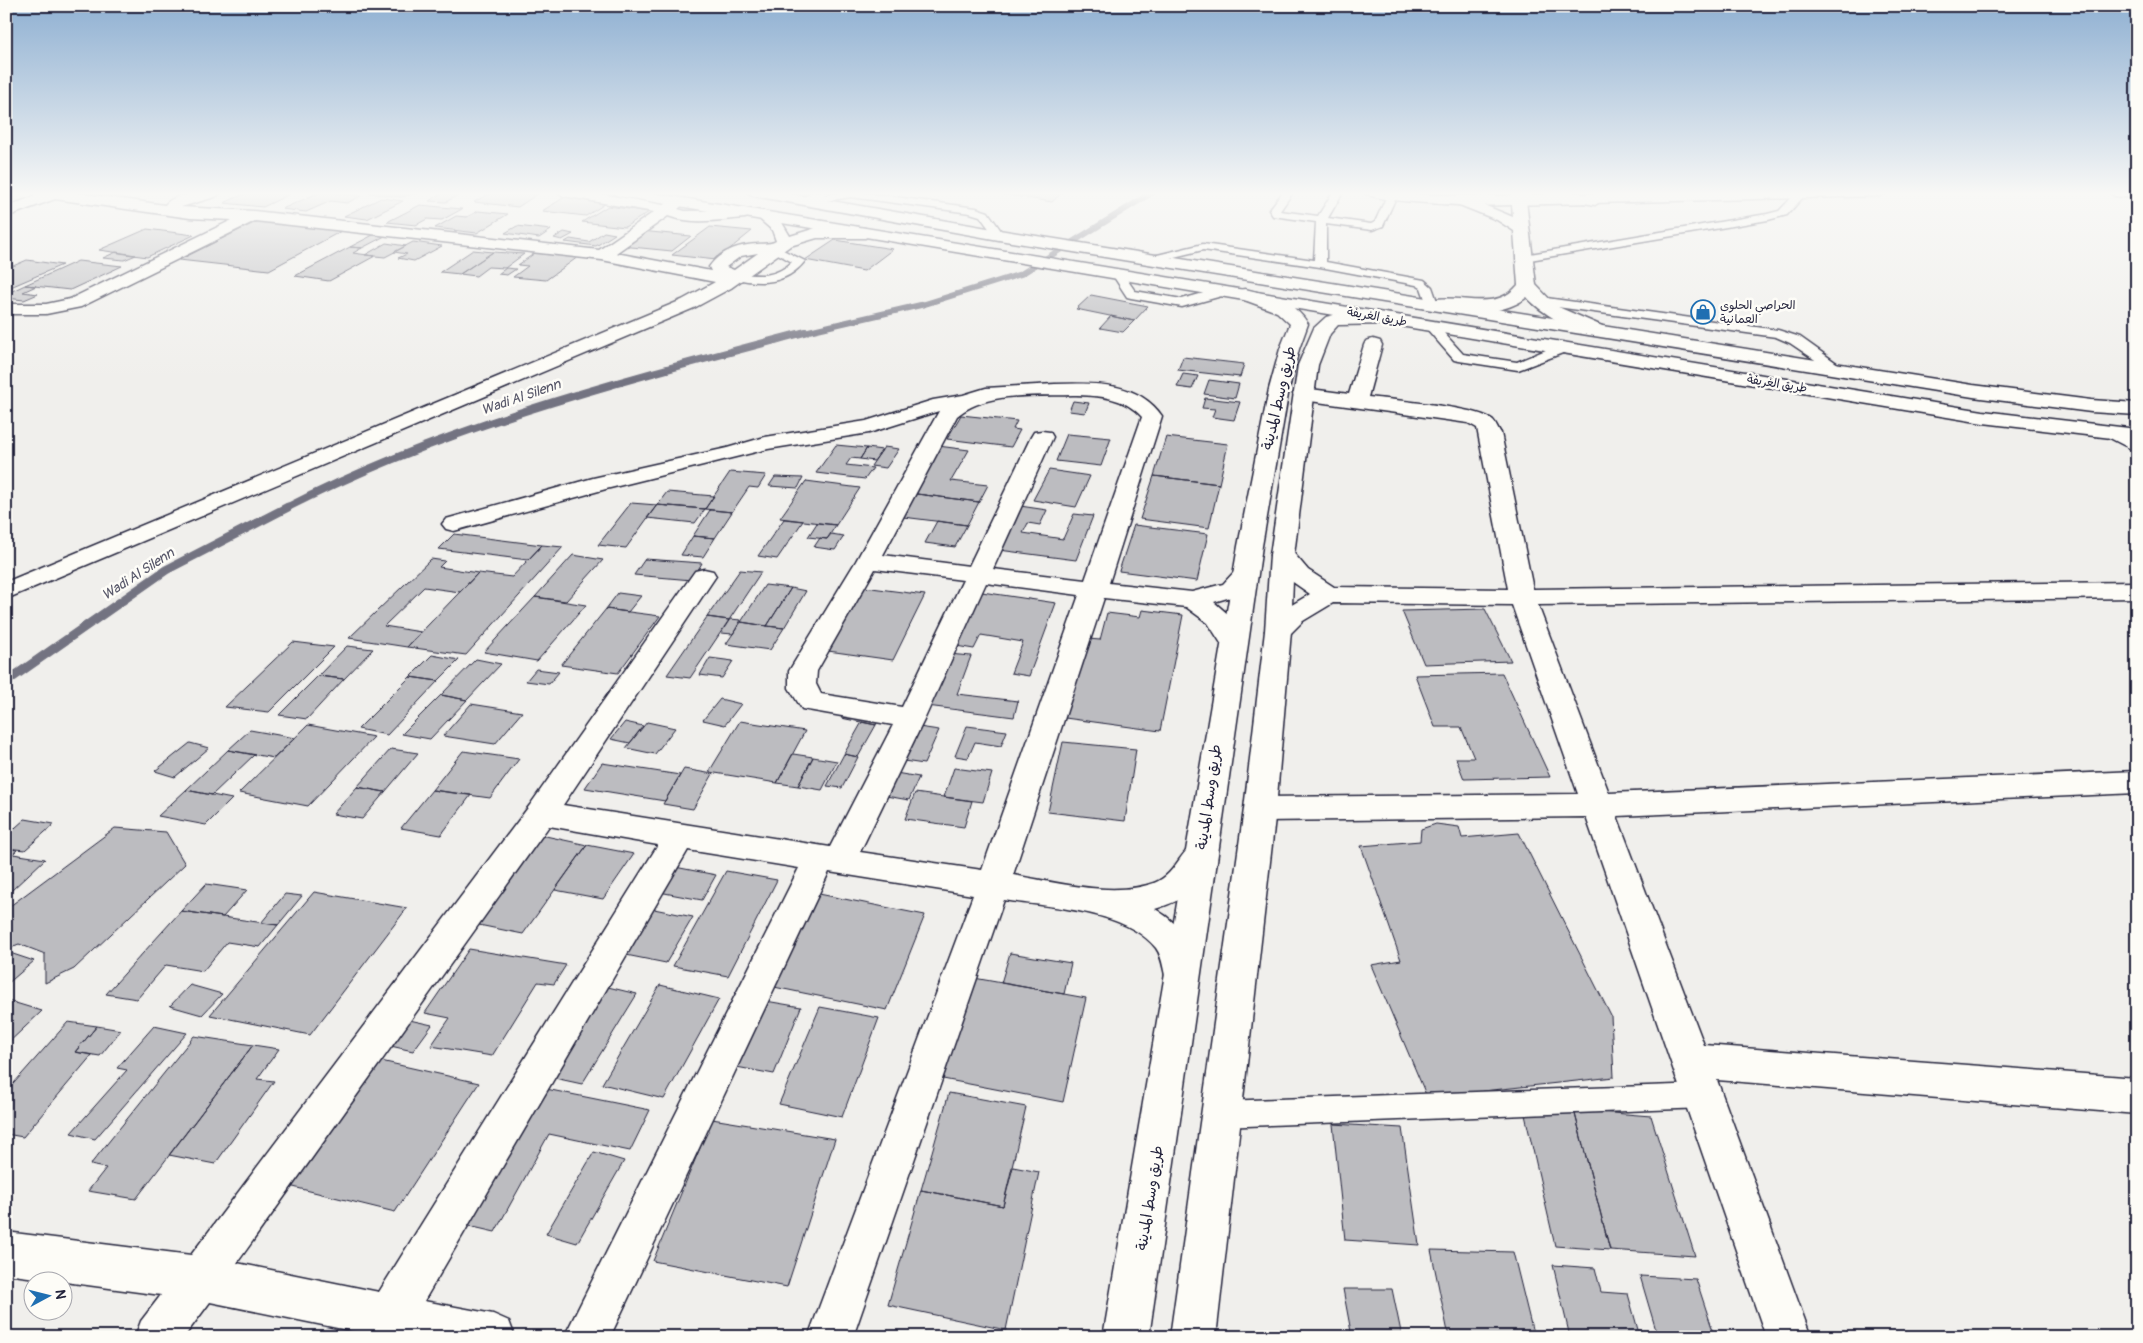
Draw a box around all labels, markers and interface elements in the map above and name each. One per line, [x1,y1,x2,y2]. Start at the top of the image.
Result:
place label: الحراصي الحلوى العمانية [1720,298,1796,327]
shop icon: الحراصي الحلوى العمانية [1690,299,1716,325]
street label: طريق الغريفة [1346,304,1408,330]
street label: طريق وسط المدينة [1258,344,1300,452]
street label: طريق الغريفة [1746,372,1808,396]
water label: Wadi Al Silenn [479,375,564,419]
water label: Wadi Al Silenn [99,544,178,604]
street label: طريق وسط المدينة [1192,743,1226,851]
street label: طريق وسط المدينة [1132,1144,1168,1252]
north arrow [22,1270,72,1320]
text: N [51,1289,69,1300]

